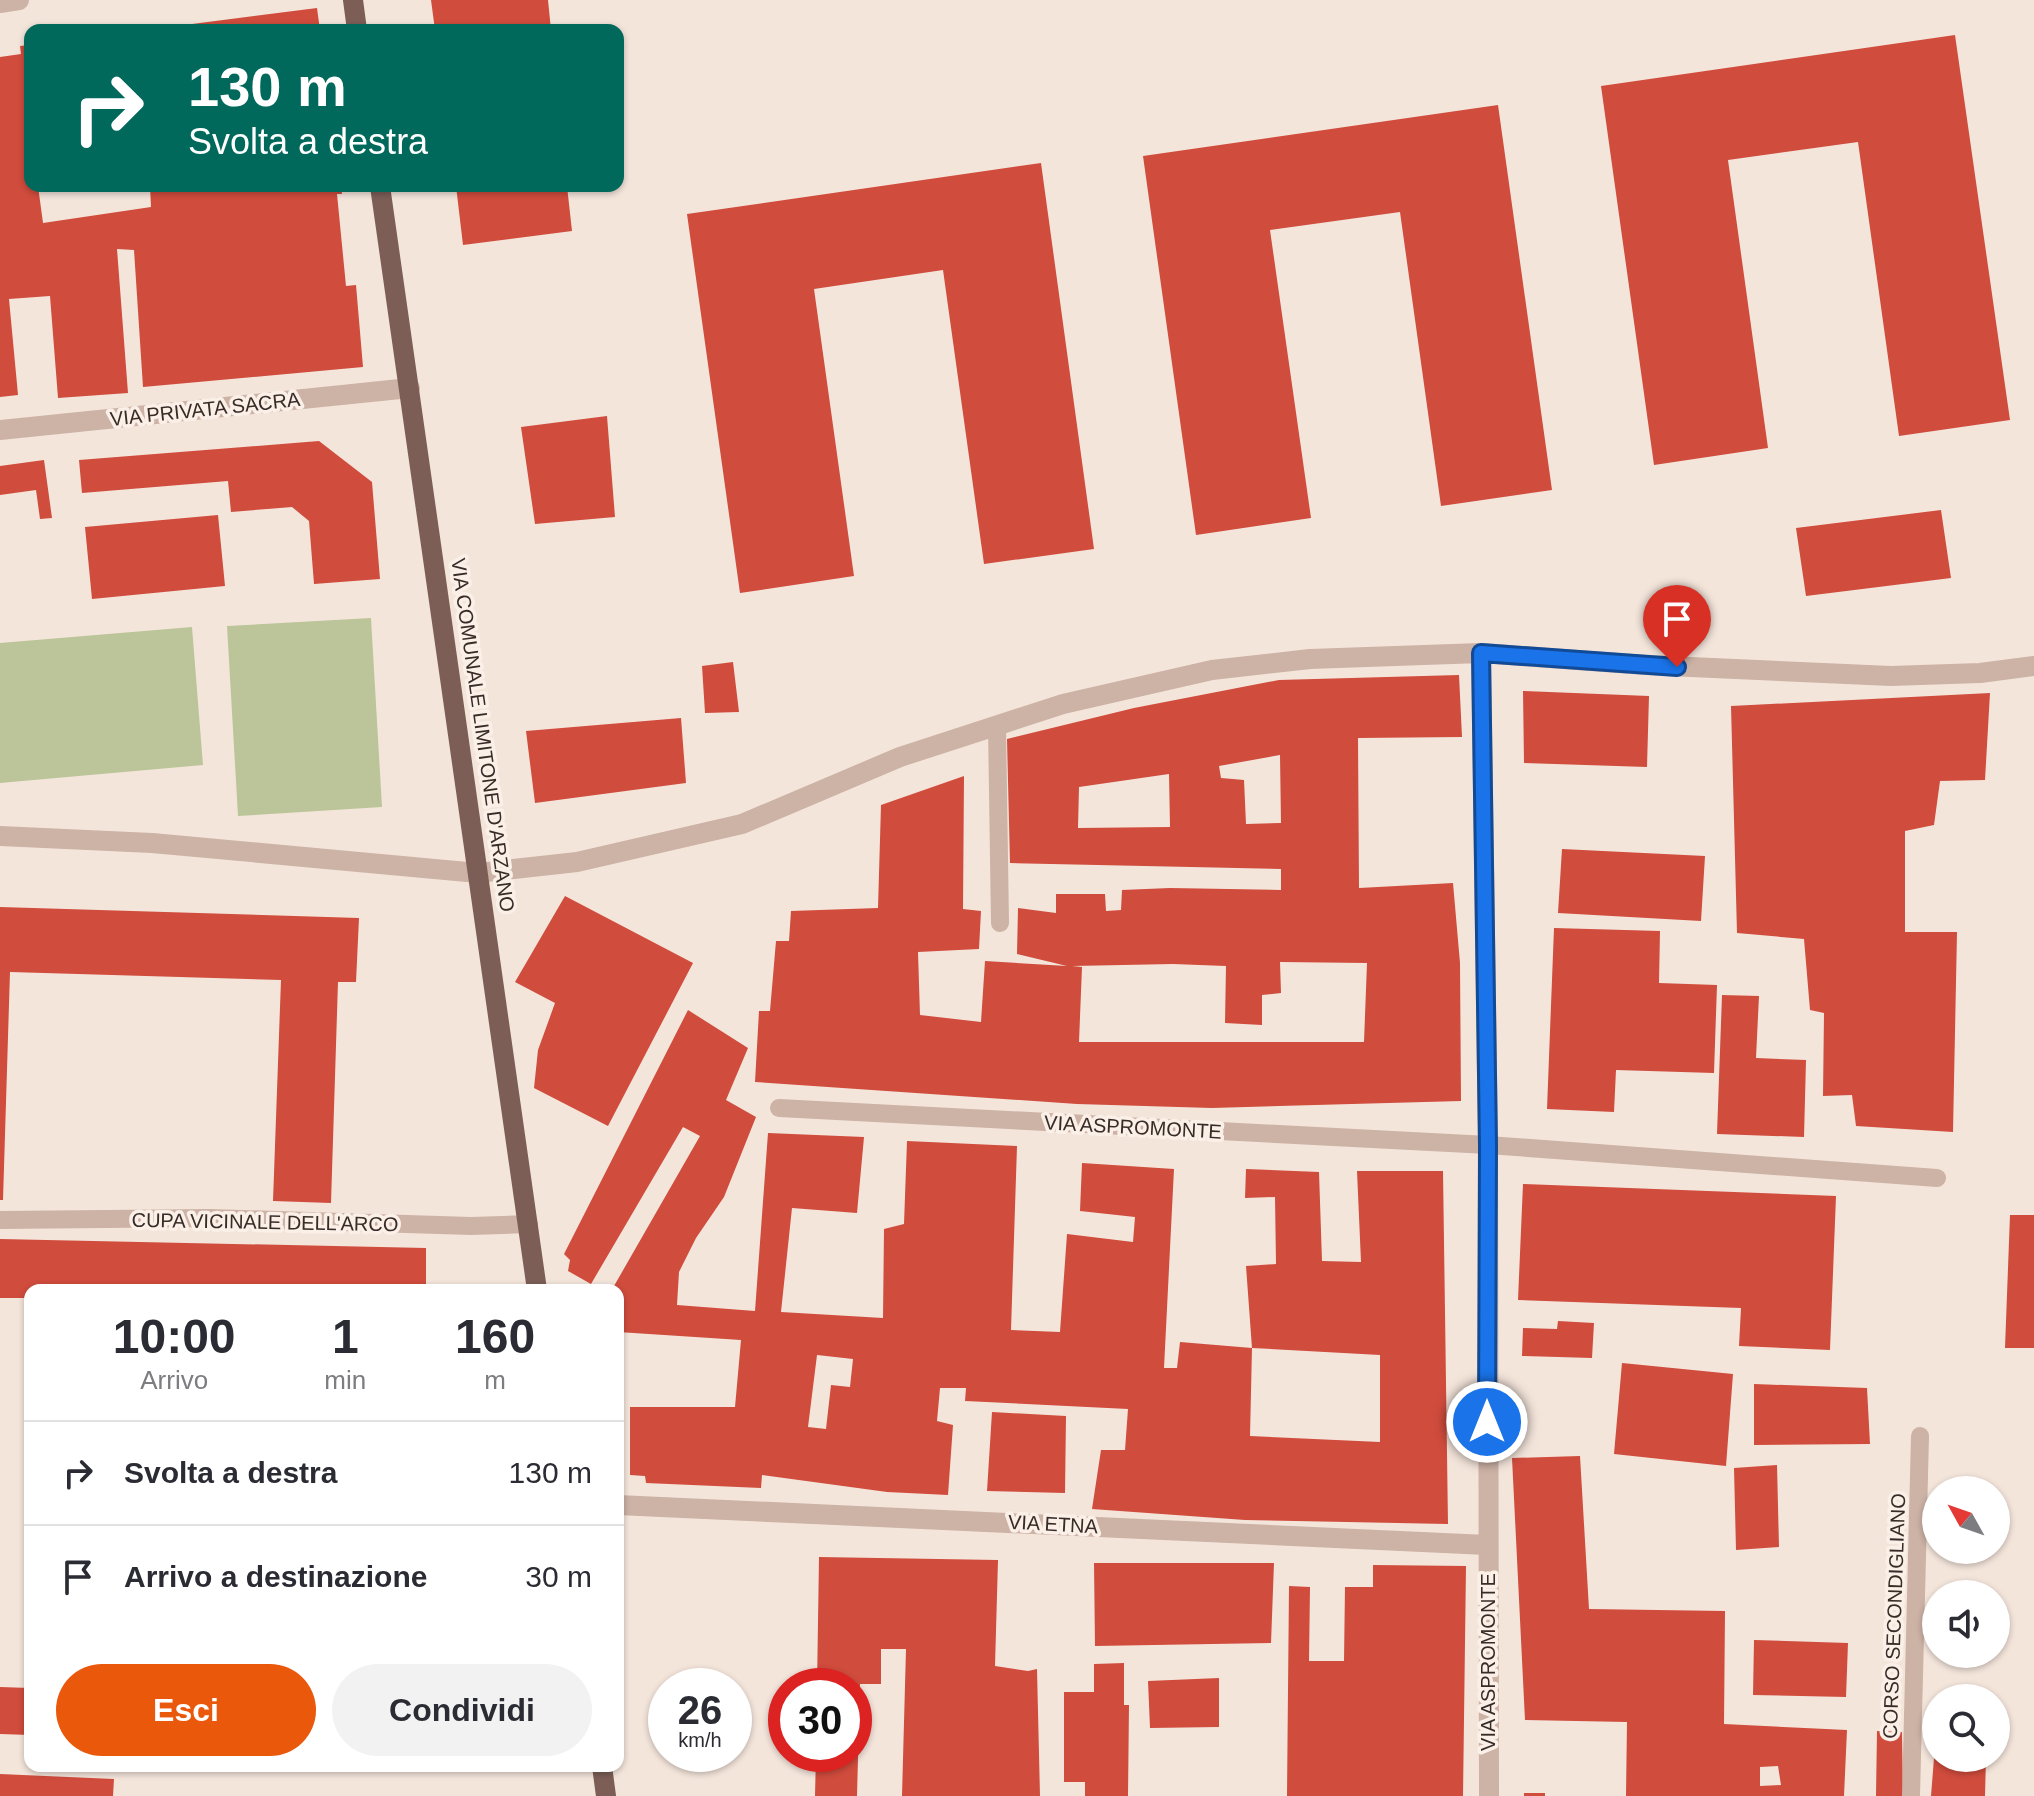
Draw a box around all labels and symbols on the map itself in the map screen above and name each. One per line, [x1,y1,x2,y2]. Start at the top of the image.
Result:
street label: VIA PRIVATA SACRA [109,388,302,430]
street label: VIA COMUNALE LIMITONE D'ARZANO [447,557,519,913]
pin [1643,585,1711,667]
street label: VIA ASPROMONTE [1044,1111,1222,1143]
street label: CUPA VICINALE DELL'ARCO [131,1209,399,1235]
position arrow [1445,1380,1529,1464]
north arrow [1922,1476,2010,1564]
street label: CORSO SECONDIGLIANO [1879,1493,1909,1739]
street label: VIA ETNA [1007,1511,1099,1537]
street label: VIA ASPROMONTE [1477,1573,1499,1751]
speed limit sign: 30 [768,1668,872,1772]

